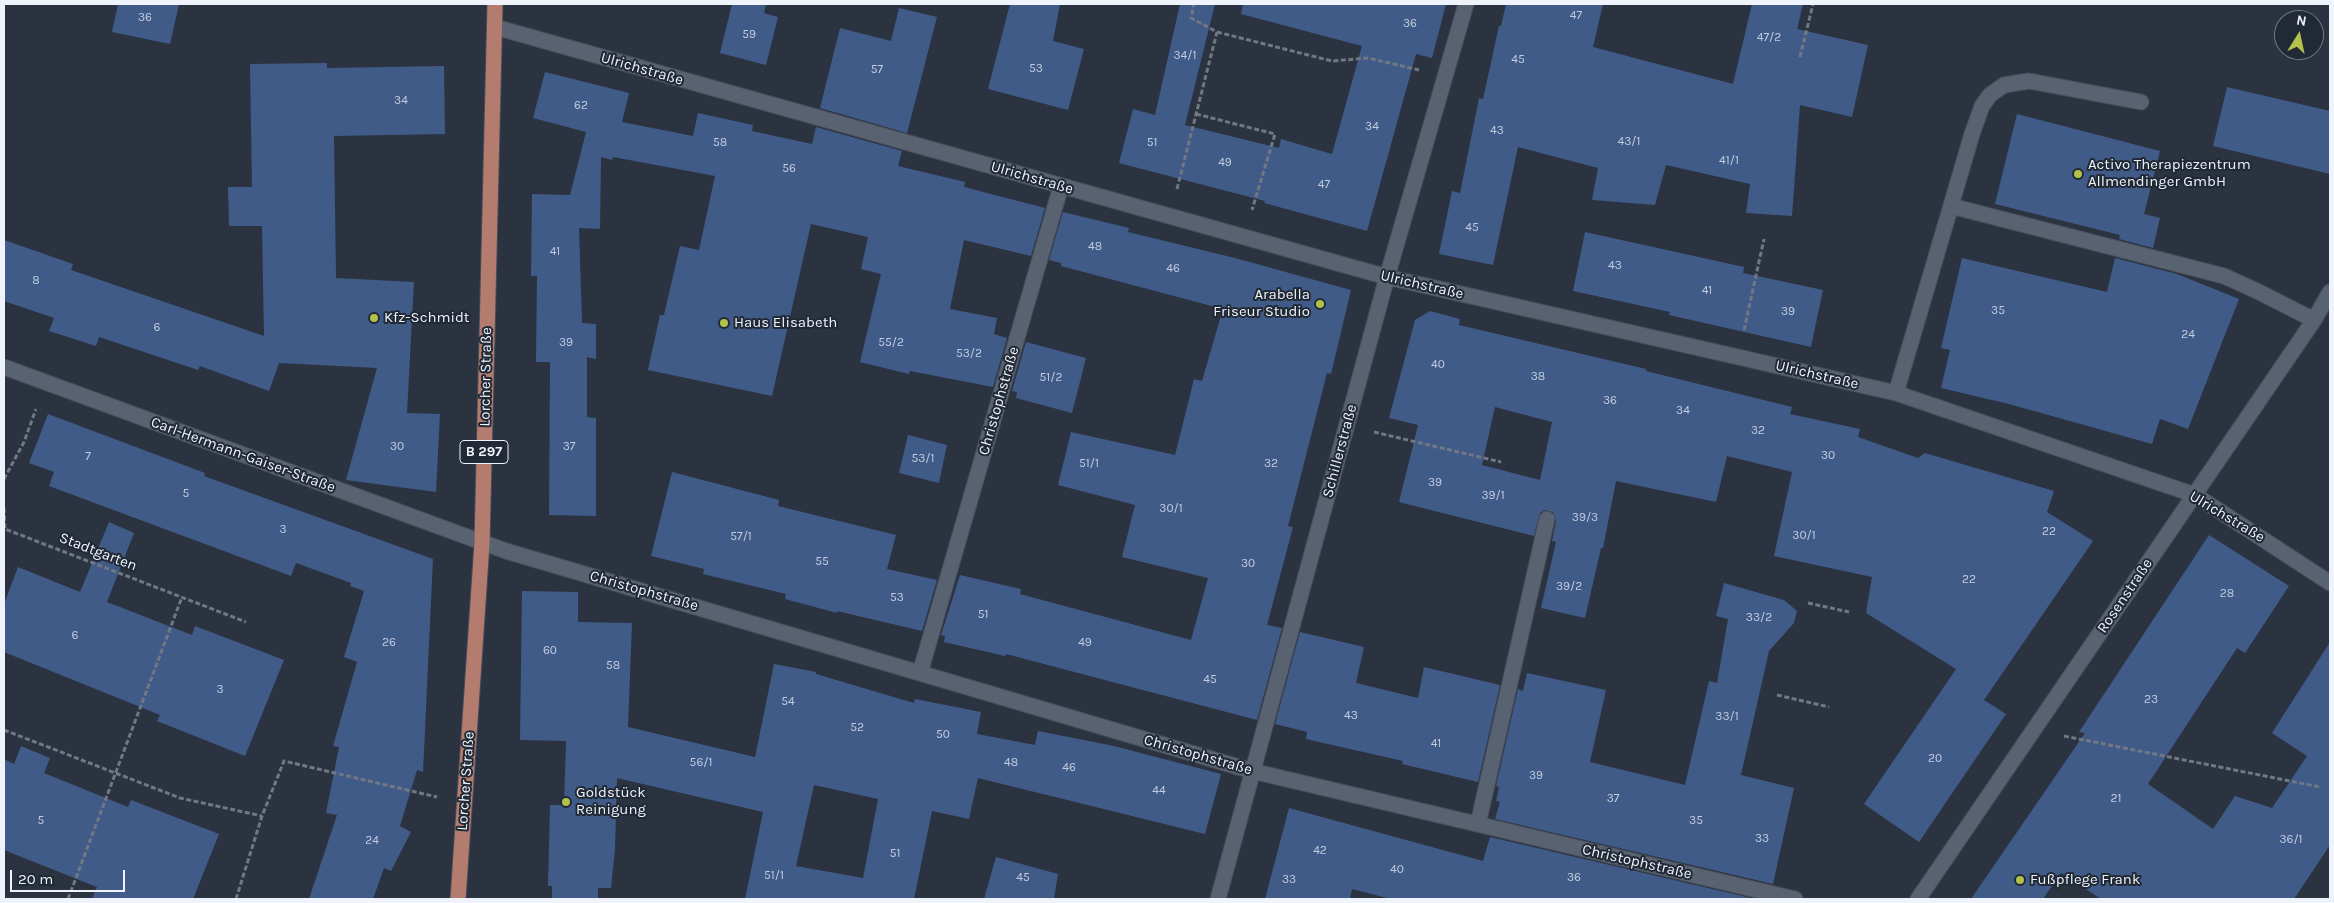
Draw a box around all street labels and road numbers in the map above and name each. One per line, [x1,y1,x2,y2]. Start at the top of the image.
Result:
street label: Ulrichstraße [599,49,685,89]
street label: Ulrichstraße [989,158,1075,198]
street label: Ulrichstraße [1379,267,1465,303]
street label: Lorcher Straße [476,327,496,427]
street label: Christophstraße [975,345,1023,457]
street label: Ulrichstraße [1774,357,1860,393]
street label: Schillerstraße [1319,402,1361,500]
street label: Carl-Hermann-Gaiser-Straße [148,413,338,497]
road number: B 297 [460,441,508,464]
street label: Ulrichstraße [2186,487,2268,547]
street label: Stadtgarten [56,529,140,575]
street label: Rosenstraße [2093,555,2157,637]
street label: Christophstraße [588,567,700,615]
street label: Lorcher Straße [454,731,478,831]
street label: Christophstraße [1142,731,1254,779]
street label: Christophstraße [1581,841,1693,883]

